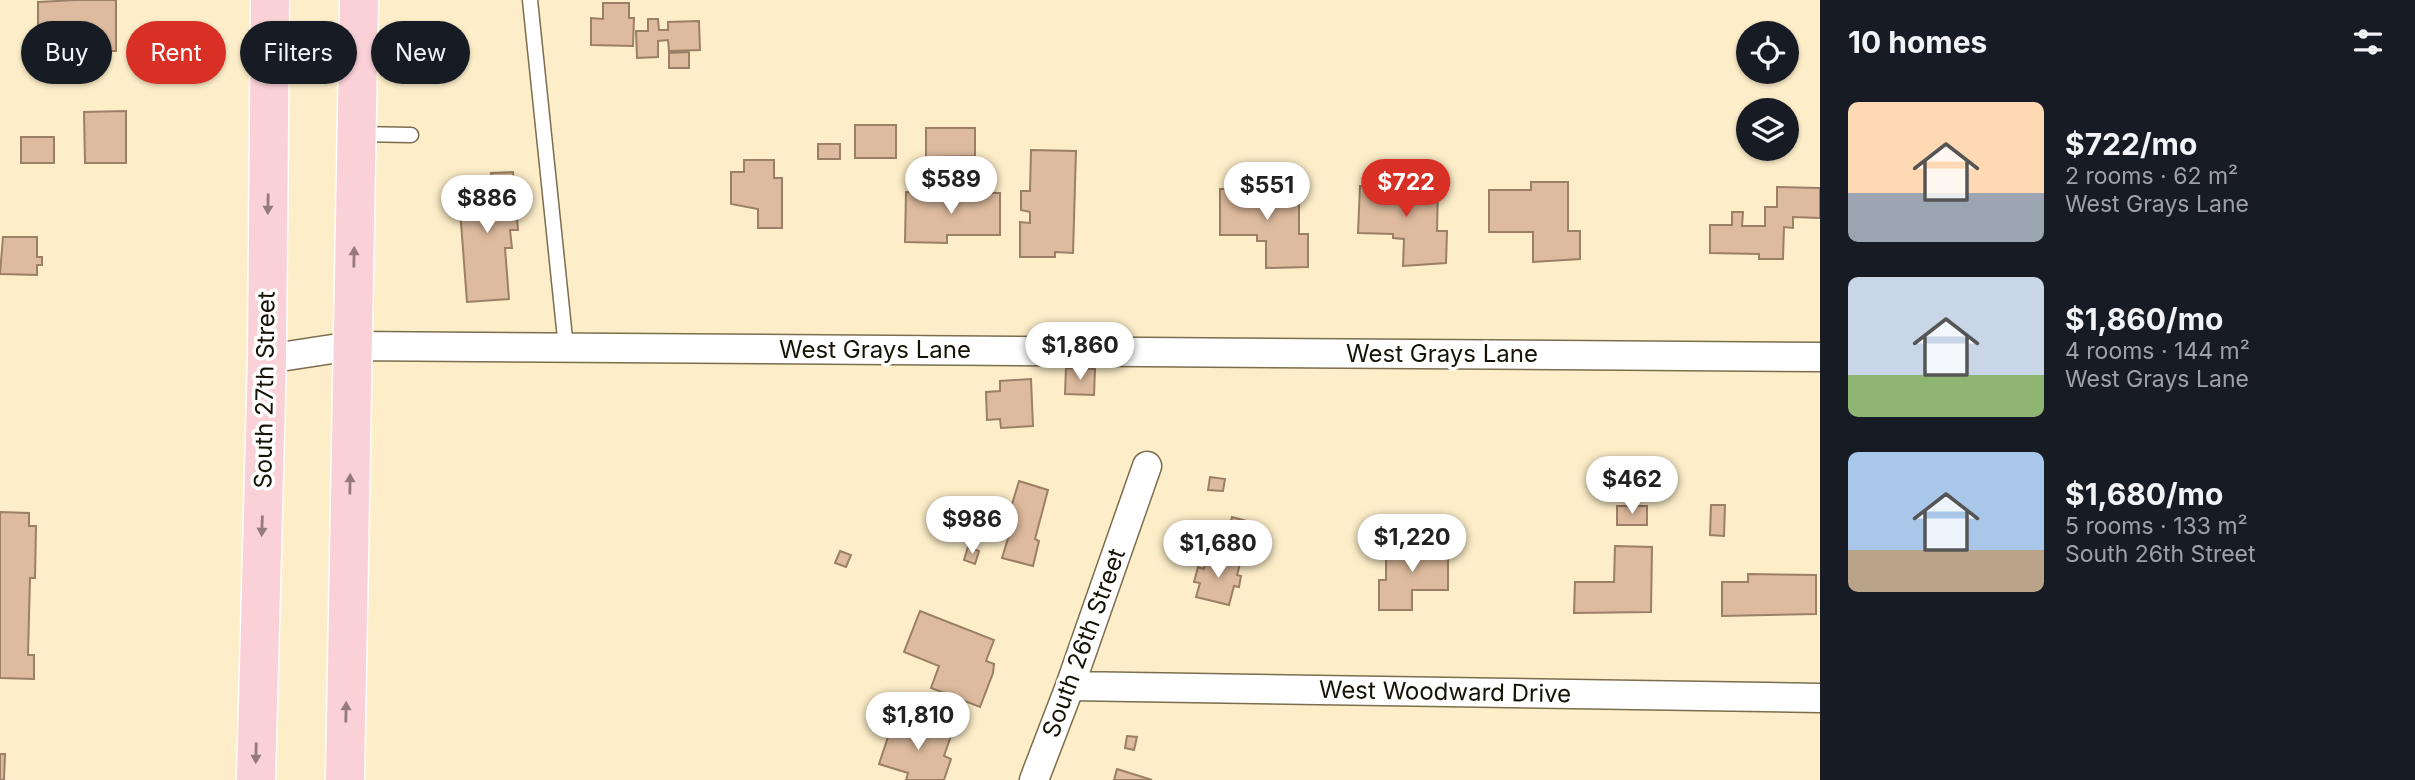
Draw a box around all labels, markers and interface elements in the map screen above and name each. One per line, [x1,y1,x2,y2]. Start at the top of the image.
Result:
chip: Buy [21,21,112,84]
chip: Rent [126,21,226,84]
chip: Filters [240,21,357,84]
chip: New [371,21,470,84]
map controls [1736,21,1799,161]
button: locate [1736,21,1799,84]
icon: filters [2349,23,2387,61]
text: 10 homes [1848,24,1987,60]
button: layers [1736,98,1799,161]
text: $722/mo [2065,126,2197,162]
icon: home [1904,130,1988,214]
pin: $589 [910,156,992,216]
pin: $722 [1365,160,1447,219]
pin: $551 [1226,162,1308,222]
text: 2 rooms · 62 m² [2065,162,2238,190]
text: $589 [921,165,981,193]
text: $722 [1377,168,1435,196]
text: $551 [1240,171,1294,199]
pin: $886 [446,176,528,235]
text: $886 [457,184,517,212]
text: West Grays Lane [2065,190,2249,218]
one-way arrow [262,193,274,215]
one-way arrow [348,246,360,268]
street label: South 27th Street [248,291,281,489]
text: $1,860/mo [2065,301,2223,337]
icon: home [1904,305,1988,389]
pin: $1,860 [1023,322,1137,382]
text: $1,860 [1041,331,1119,359]
street label: West Grays Lane [779,335,971,364]
text: 4 rooms · 144 m² [2065,337,2250,365]
street label: West Grays Lane [1346,339,1538,368]
text: West Grays Lane [2065,365,2249,393]
pin: $462 [1591,456,1673,516]
text: $462 [1602,465,1662,493]
one-way arrow [344,473,356,495]
text: $1,680/mo [2065,476,2223,512]
icon: home [1904,480,1988,564]
pin: $986 [931,496,1013,556]
text: $986 [942,505,1002,533]
text: 5 rooms · 133 m² [2065,512,2248,540]
pin: $1,220 [1355,514,1469,574]
one-way arrow [256,515,268,537]
pin: $1,680 [1161,520,1275,580]
text: $1,220 [1373,523,1451,551]
text: $1,680 [1179,529,1257,557]
text: South 26th Street [2065,540,2256,568]
street label: South 26th Street [1036,544,1131,741]
street label: West Woodward Drive [1319,675,1571,708]
pin: $1,810 [861,692,975,752]
one-way arrow [341,701,352,723]
text: $1,810 [882,701,954,729]
one-way arrow [251,742,262,764]

